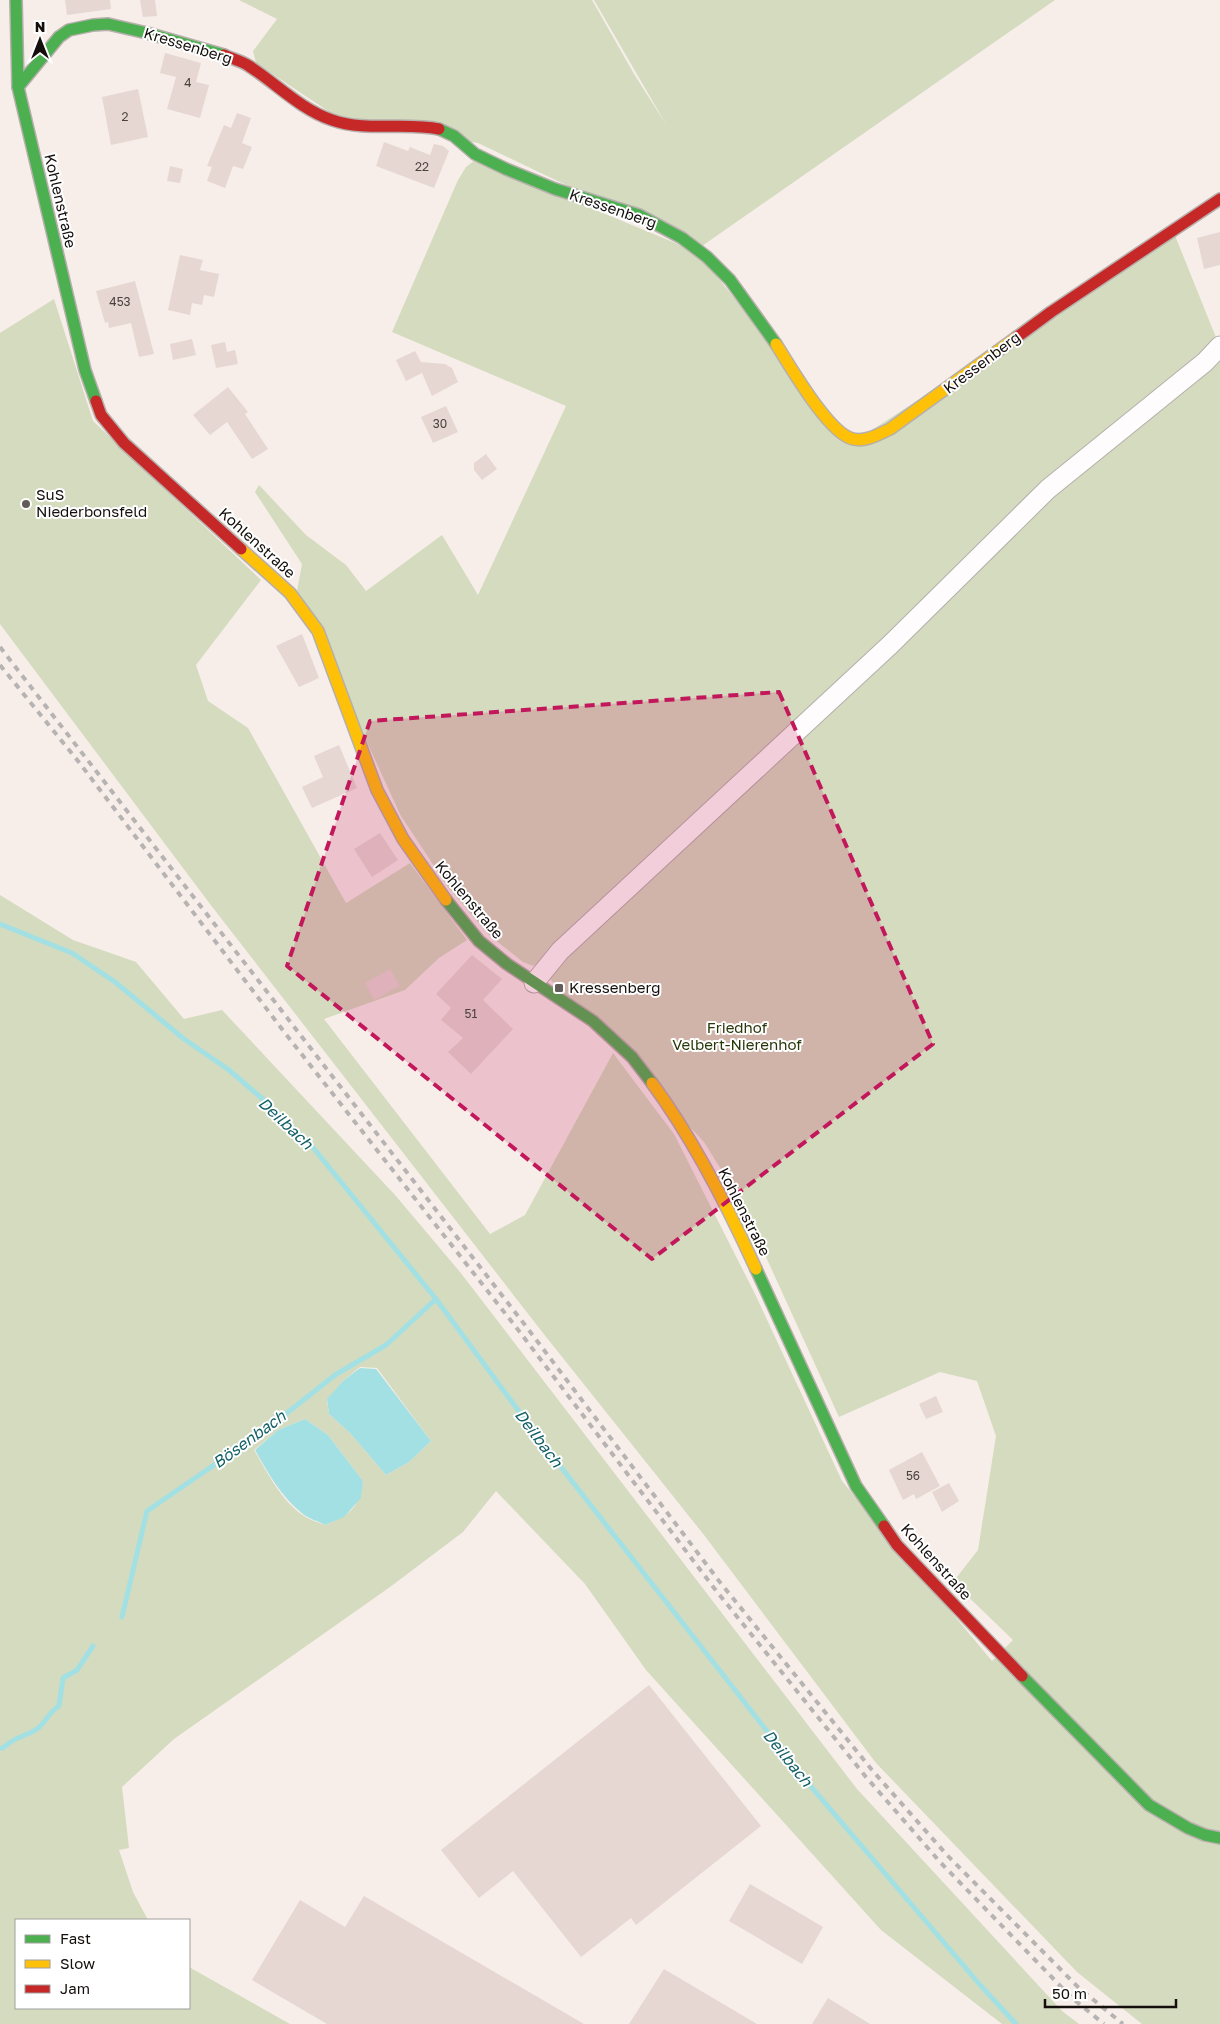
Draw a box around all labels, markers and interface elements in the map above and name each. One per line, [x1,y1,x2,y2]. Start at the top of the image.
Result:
north arrow [15,15,65,65]
text: N [35,18,45,35]
street label: Kressenberg [142,23,235,67]
house number: 4 [184,75,192,90]
house number: 2 [122,109,129,124]
street label: Kohlenstraße [41,152,81,250]
house number: 22 [415,159,429,174]
street label: Kressenberg [567,185,659,231]
house number: 453 [109,294,131,309]
street label: Kressenberg [939,327,1023,397]
house number: 30 [433,416,447,431]
place label: SuS Niederbonsfeld [36,485,147,520]
marker: SuS Niederbonsfeld [20,498,32,510]
street label: Kohlenstraße [216,503,300,581]
street label: Kohlenstraße [432,857,508,942]
place label: Kressenberg [569,978,660,996]
marker: Kressenberg [553,982,565,994]
house number: 51 [465,1006,478,1021]
park label: Friedhof Velbert-Nierenhof [672,1018,802,1053]
water label: Deilbach [255,1093,318,1154]
street label: Kohlenstraße [715,1165,775,1259]
water label: Bösenbach [209,1405,290,1472]
water label: Deilbach [511,1405,568,1472]
house number: 56 [906,1468,920,1483]
street label: Kohlenstraße [898,1519,976,1603]
water label: Deilbach [759,1726,818,1791]
legend [15,1919,190,2009]
text: Fast [60,1929,91,1947]
text: Slow [60,1954,95,1972]
scale bar [1045,1976,1176,2008]
text: Jam [60,1979,90,1997]
text: 50 m [1052,1984,1087,2002]

